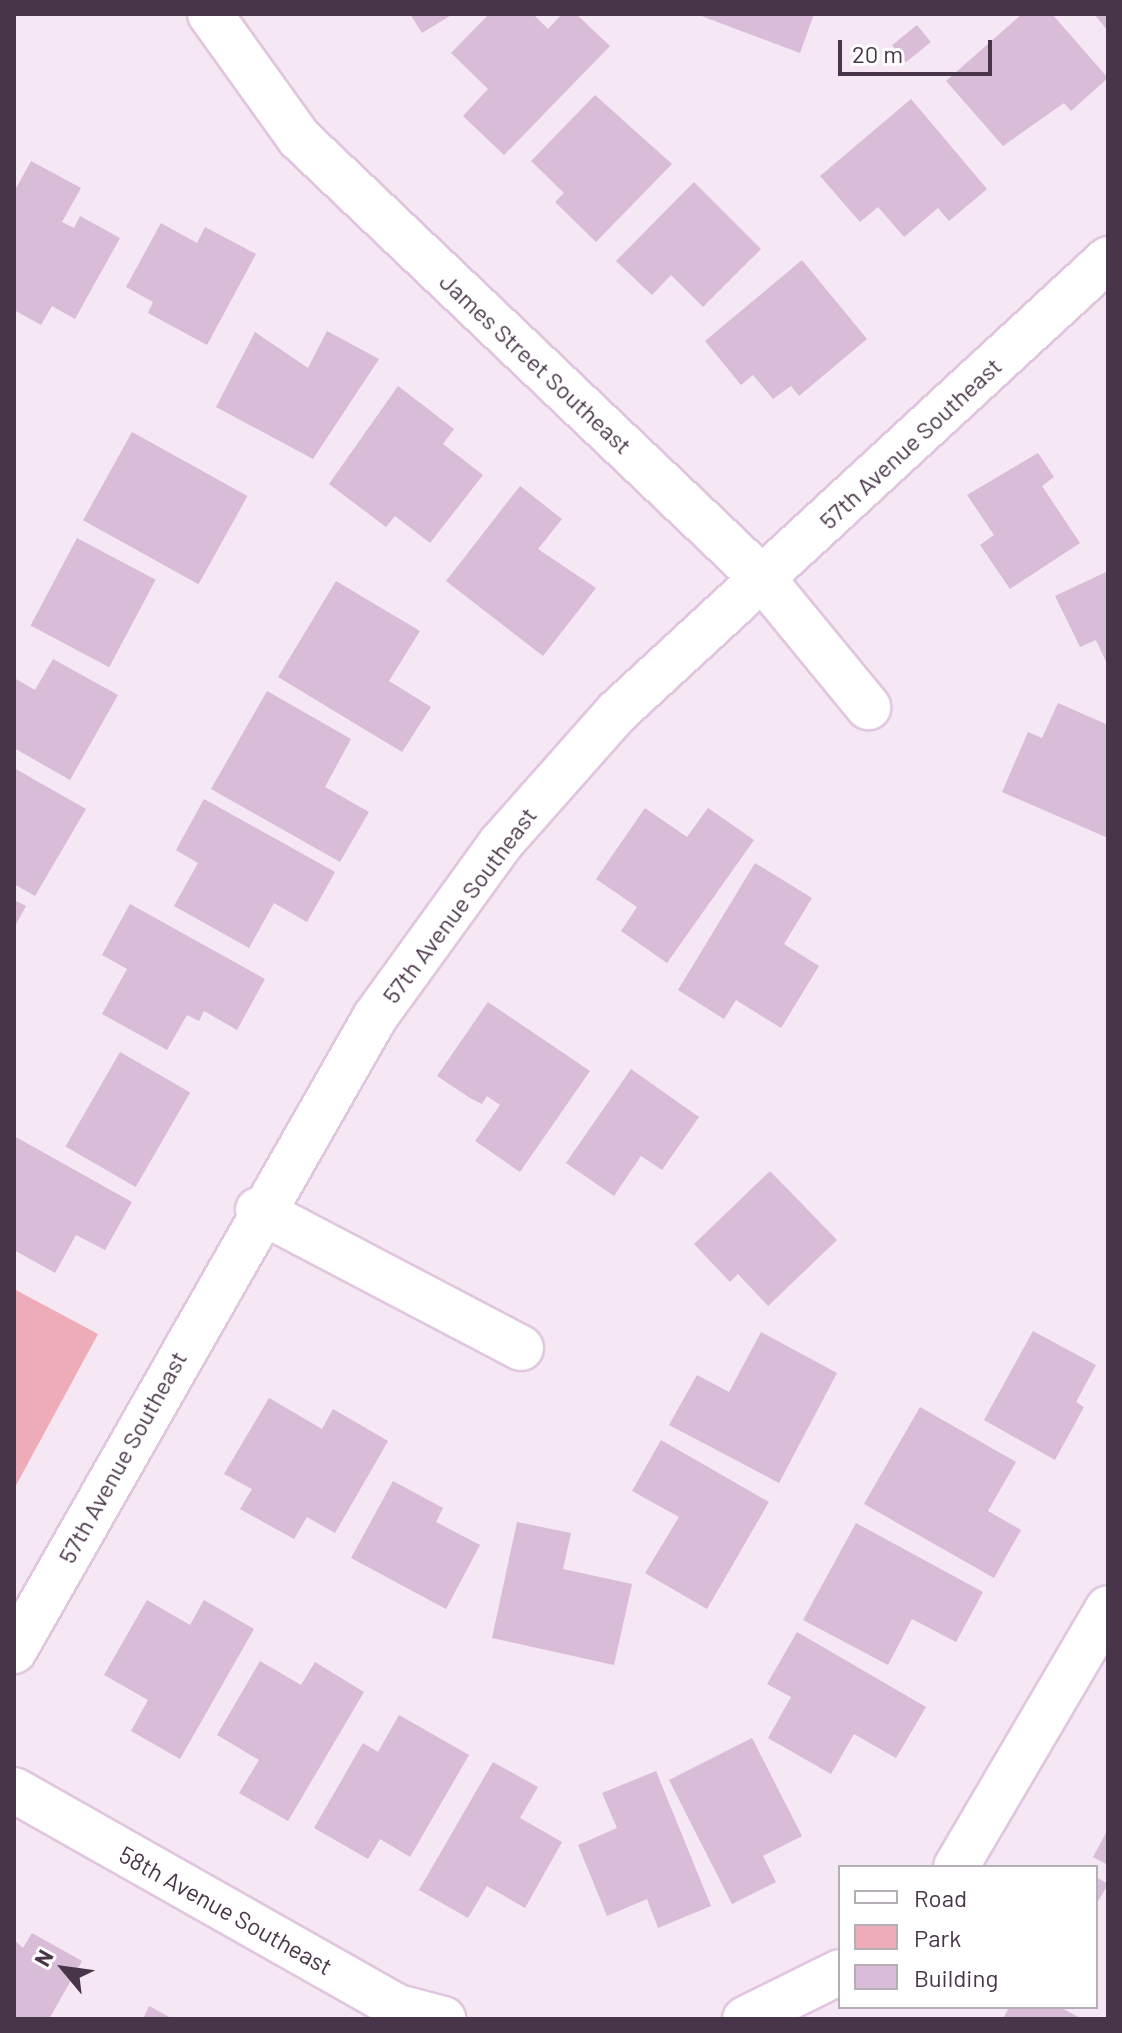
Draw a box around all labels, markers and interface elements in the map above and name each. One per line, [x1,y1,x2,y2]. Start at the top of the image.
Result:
scale bar [842,24,996,74]
text: 20 m [852,39,903,68]
street label: James Street Southeast [434,267,638,459]
street label: 57th Avenue Southeast [813,351,1007,535]
street label: 57th Avenue Southeast [376,801,542,1009]
street label: 57th Avenue Southeast [52,1346,192,1568]
street label: 58th Avenue Southeast [114,1839,338,1981]
legend [838,1865,1098,2009]
text: Road [914,1883,967,1912]
text: Park [914,1923,961,1952]
north arrow [24,1929,104,2009]
text: N [28,1945,58,1970]
text: Building [914,1963,998,1992]

